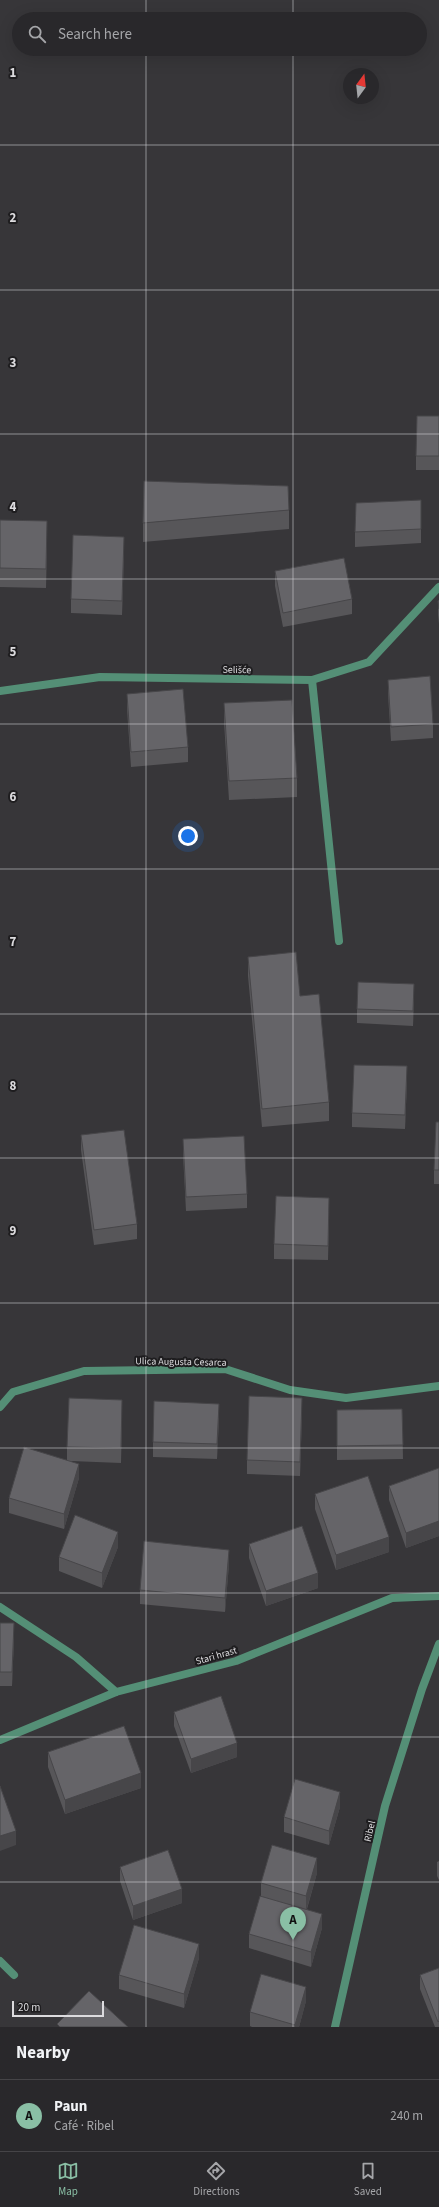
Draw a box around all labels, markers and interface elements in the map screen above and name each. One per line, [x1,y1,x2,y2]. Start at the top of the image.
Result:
search box [12,12,427,56]
icon: search [26,23,48,45]
text: Search here [58,24,132,45]
text: 1 [10,64,17,82]
north arrow [343,68,379,104]
text: 2 [10,209,17,227]
text: 3 [10,354,17,372]
text: 4 [10,498,17,516]
text: 5 [10,643,17,661]
street label: Selišće [222,663,252,677]
text: 6 [10,788,17,806]
your location [178,826,198,846]
text: 7 [10,933,17,951]
text: 8 [10,1077,17,1095]
text: 9 [10,1222,17,1240]
street label: Ulica Augusta Cesarca [135,1354,227,1370]
street label: Stari hrast [194,1643,239,1669]
street label: Ribel [361,1819,379,1843]
pin: A [280,1907,306,1940]
scale bar [12,1999,104,2018]
text: 20 m [18,2000,40,2015]
text: Nearby [16,2041,70,2065]
text: Paun [54,2096,87,2117]
text: A [25,2107,33,2125]
text: 240 m [390,2107,423,2125]
text: Café · Ribel [54,2117,114,2135]
tab: Map [57,2160,79,2199]
tab: Directions [193,2160,240,2199]
tab: Saved [354,2160,382,2199]

